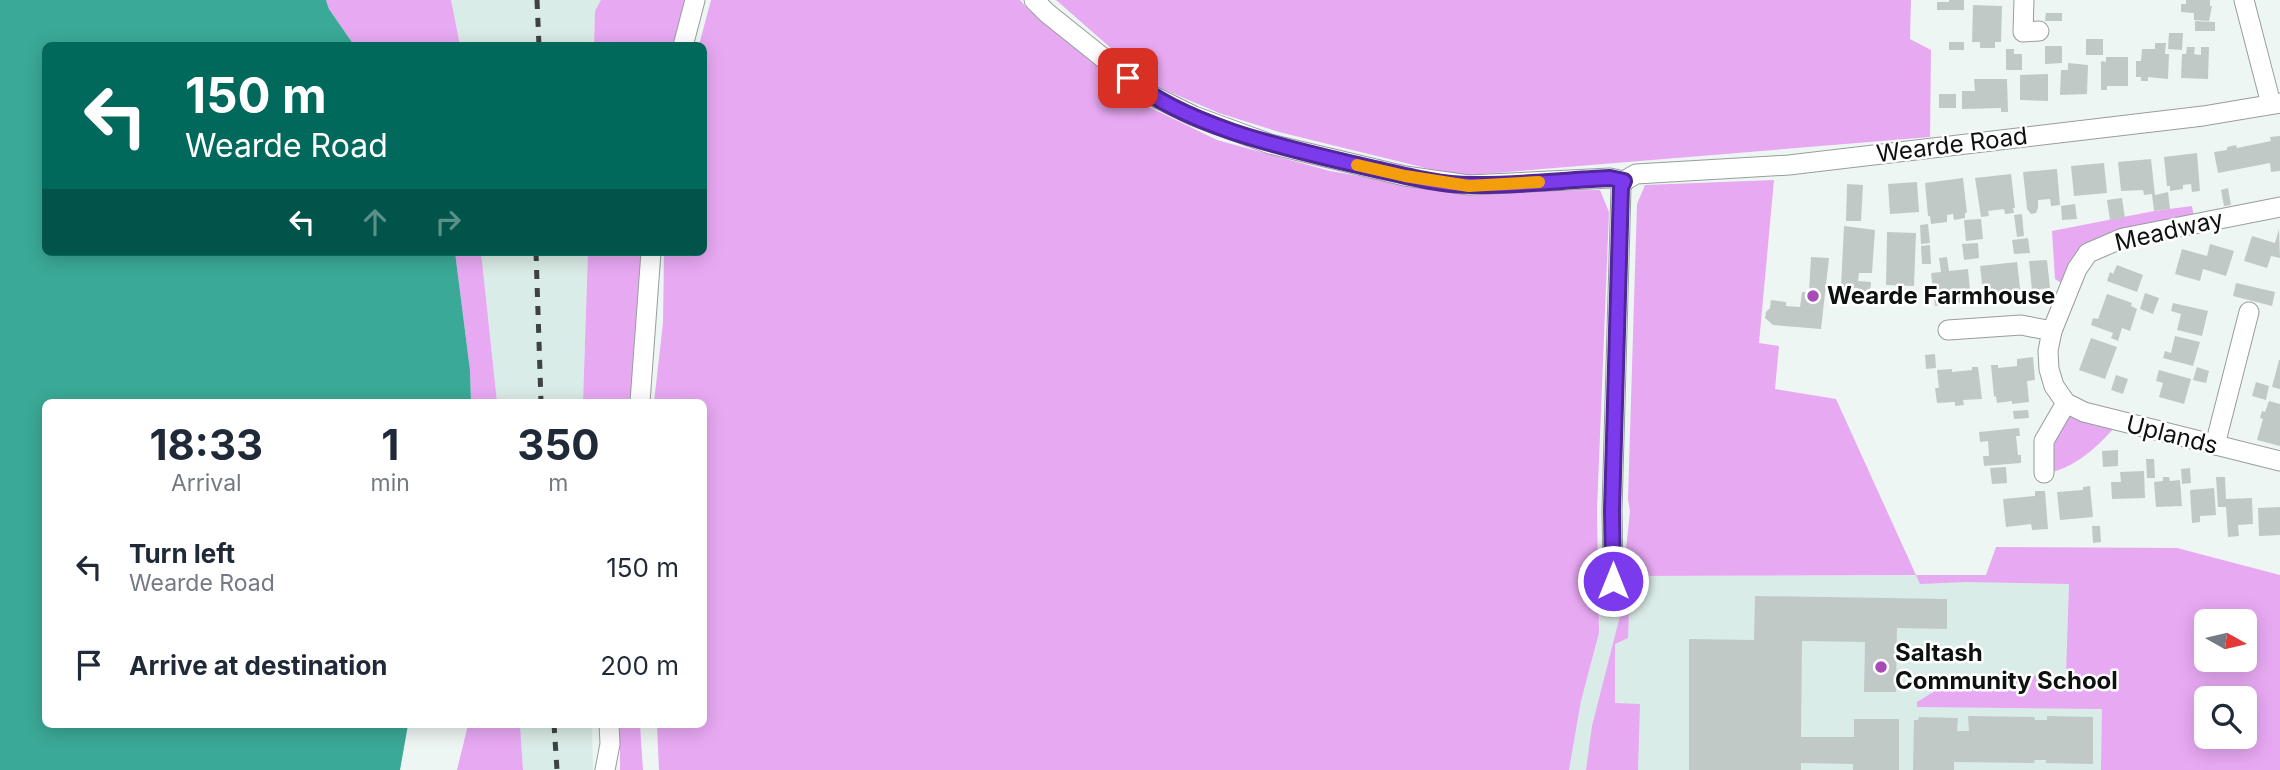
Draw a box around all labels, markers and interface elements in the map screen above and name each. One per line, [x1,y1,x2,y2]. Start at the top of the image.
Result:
pin [1098,48,1158,108]
icon: arrive [1109,59,1147,97]
text: 150 m [185,66,327,125]
icon: left [70,70,161,161]
street label: Wearde Road [1875,121,2029,168]
text: Wearde Road [185,126,388,165]
icon: left [283,203,321,241]
icon: ahead [356,203,394,241]
icon: right [429,203,467,241]
street label: Meadway [2112,204,2226,257]
place label: Wearde Farmhouse [1827,281,2055,310]
marker: Wearde Farmhouse [1805,288,1821,304]
street label: Uplands [2123,409,2221,460]
text: 18:33 [149,419,263,470]
text: 1 [381,419,399,470]
text: 350 [517,419,600,470]
text: Arrival [171,469,242,497]
text: min [371,469,410,497]
text: m [548,469,569,497]
text: Turn left [129,538,235,569]
position arrow [1576,544,1650,618]
icon: left [70,548,108,586]
text: 150 m [606,552,679,583]
text: Wearde Road [129,569,275,597]
north arrow [2194,609,2258,672]
map controls [2194,609,2257,749]
place label: Saltash Community School [1895,638,2118,695]
icon: arrive [70,646,108,684]
text: Arrive at destination [129,650,388,681]
text: 200 m [600,650,679,681]
marker: Saltash Community School [1873,659,1889,675]
button: search [2194,686,2257,749]

